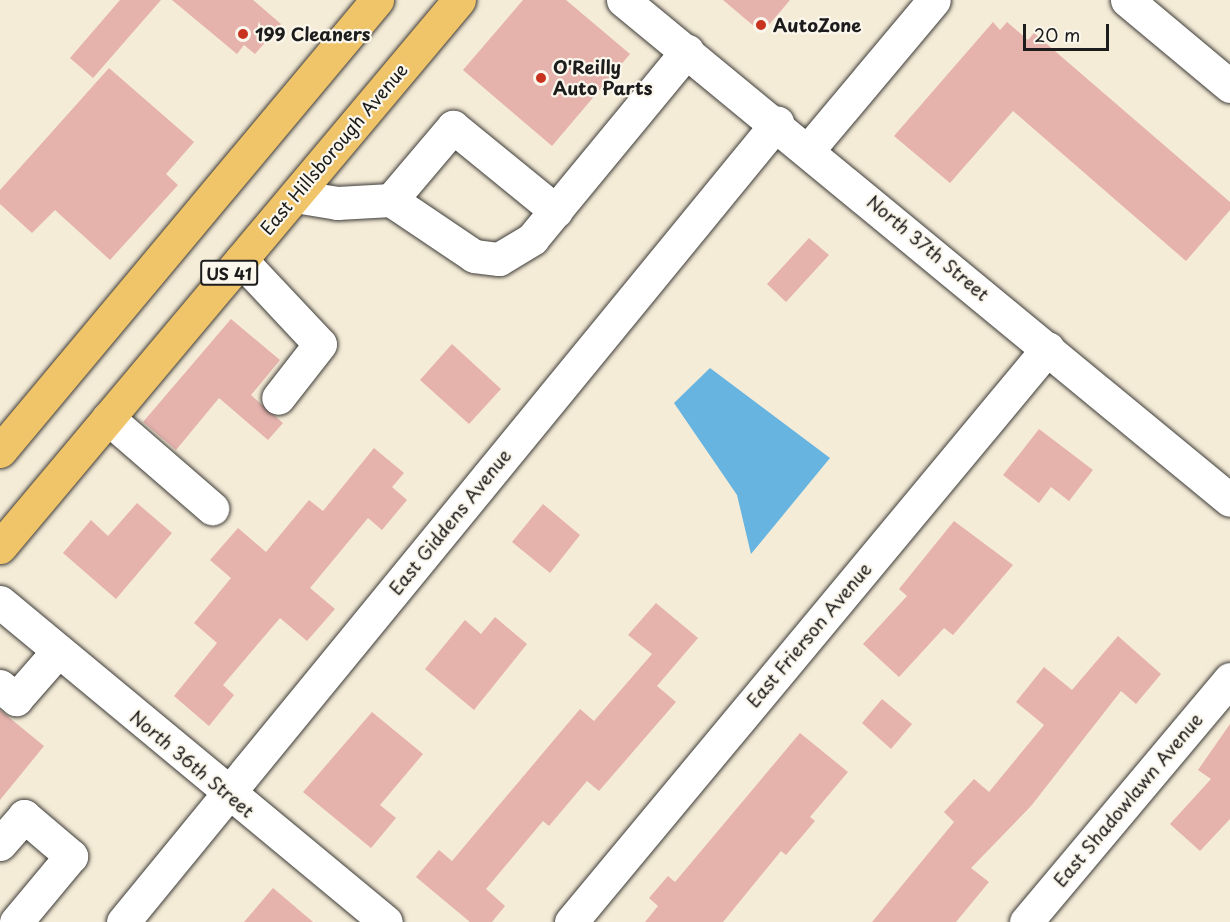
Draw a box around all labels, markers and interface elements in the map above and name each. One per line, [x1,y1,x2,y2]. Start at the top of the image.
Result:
scale bar [1026,12,1112,50]
place label: AutoZone [773,14,861,36]
marker: AutoZone [754,18,768,32]
text: 20 m [1034,21,1080,48]
place label: 199 Cleaners [255,23,371,45]
marker: 199 Cleaners [236,27,250,41]
place label: O'Reilly Auto Parts [553,57,654,100]
street label: East Hillsborough Avenue [256,59,412,239]
marker: O'Reilly Auto Parts [534,71,548,85]
street label: North 37th Street [862,190,994,306]
road number: US 41 [200,260,258,286]
street label: East Giddens Avenue [385,446,515,598]
street label: East Frierson Avenue [743,559,875,711]
street label: North 36th Street [124,705,260,823]
street label: East Shadowlawn Avenue [1049,709,1207,891]

